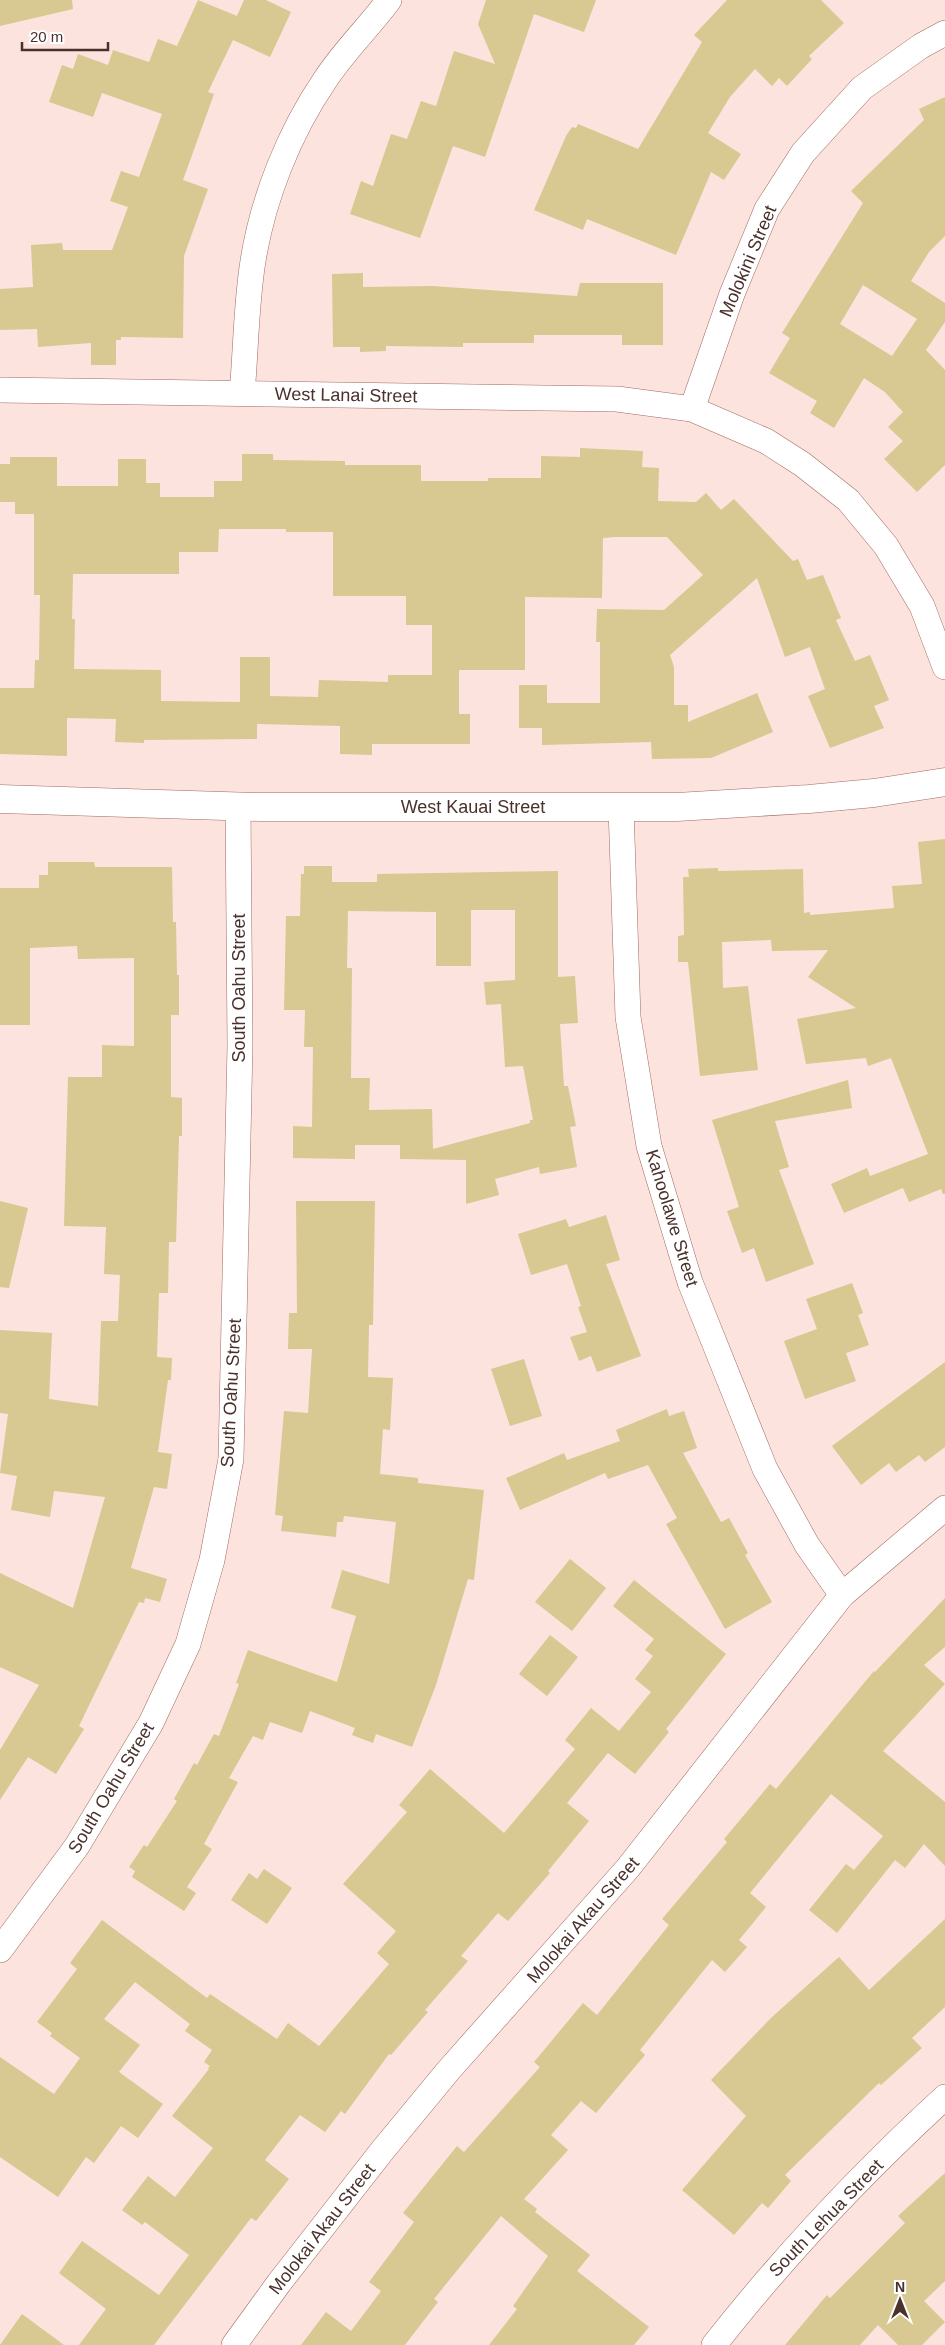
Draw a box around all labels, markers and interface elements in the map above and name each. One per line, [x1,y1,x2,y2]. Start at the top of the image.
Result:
scale bar [22,20,109,52]
text: 20 m [30,28,63,45]
street label: Molokini Street [716,202,780,320]
street label: West Lanai Street [274,384,418,406]
street label: West Kauai Street [401,797,545,817]
street label: South Oahu Street [229,913,249,1063]
street label: Kahoolawe Street [642,1147,702,1289]
street label: South Oahu Street [217,1318,245,1468]
street label: South Oahu Street [64,1719,158,1857]
street label: Molokai Akau Street [523,1853,643,1987]
street label: South Lehua Street [765,2155,887,2281]
street label: Molokai Akau Street [265,2160,379,2298]
north arrow [875,2275,925,2325]
text: N [895,2279,905,2295]

